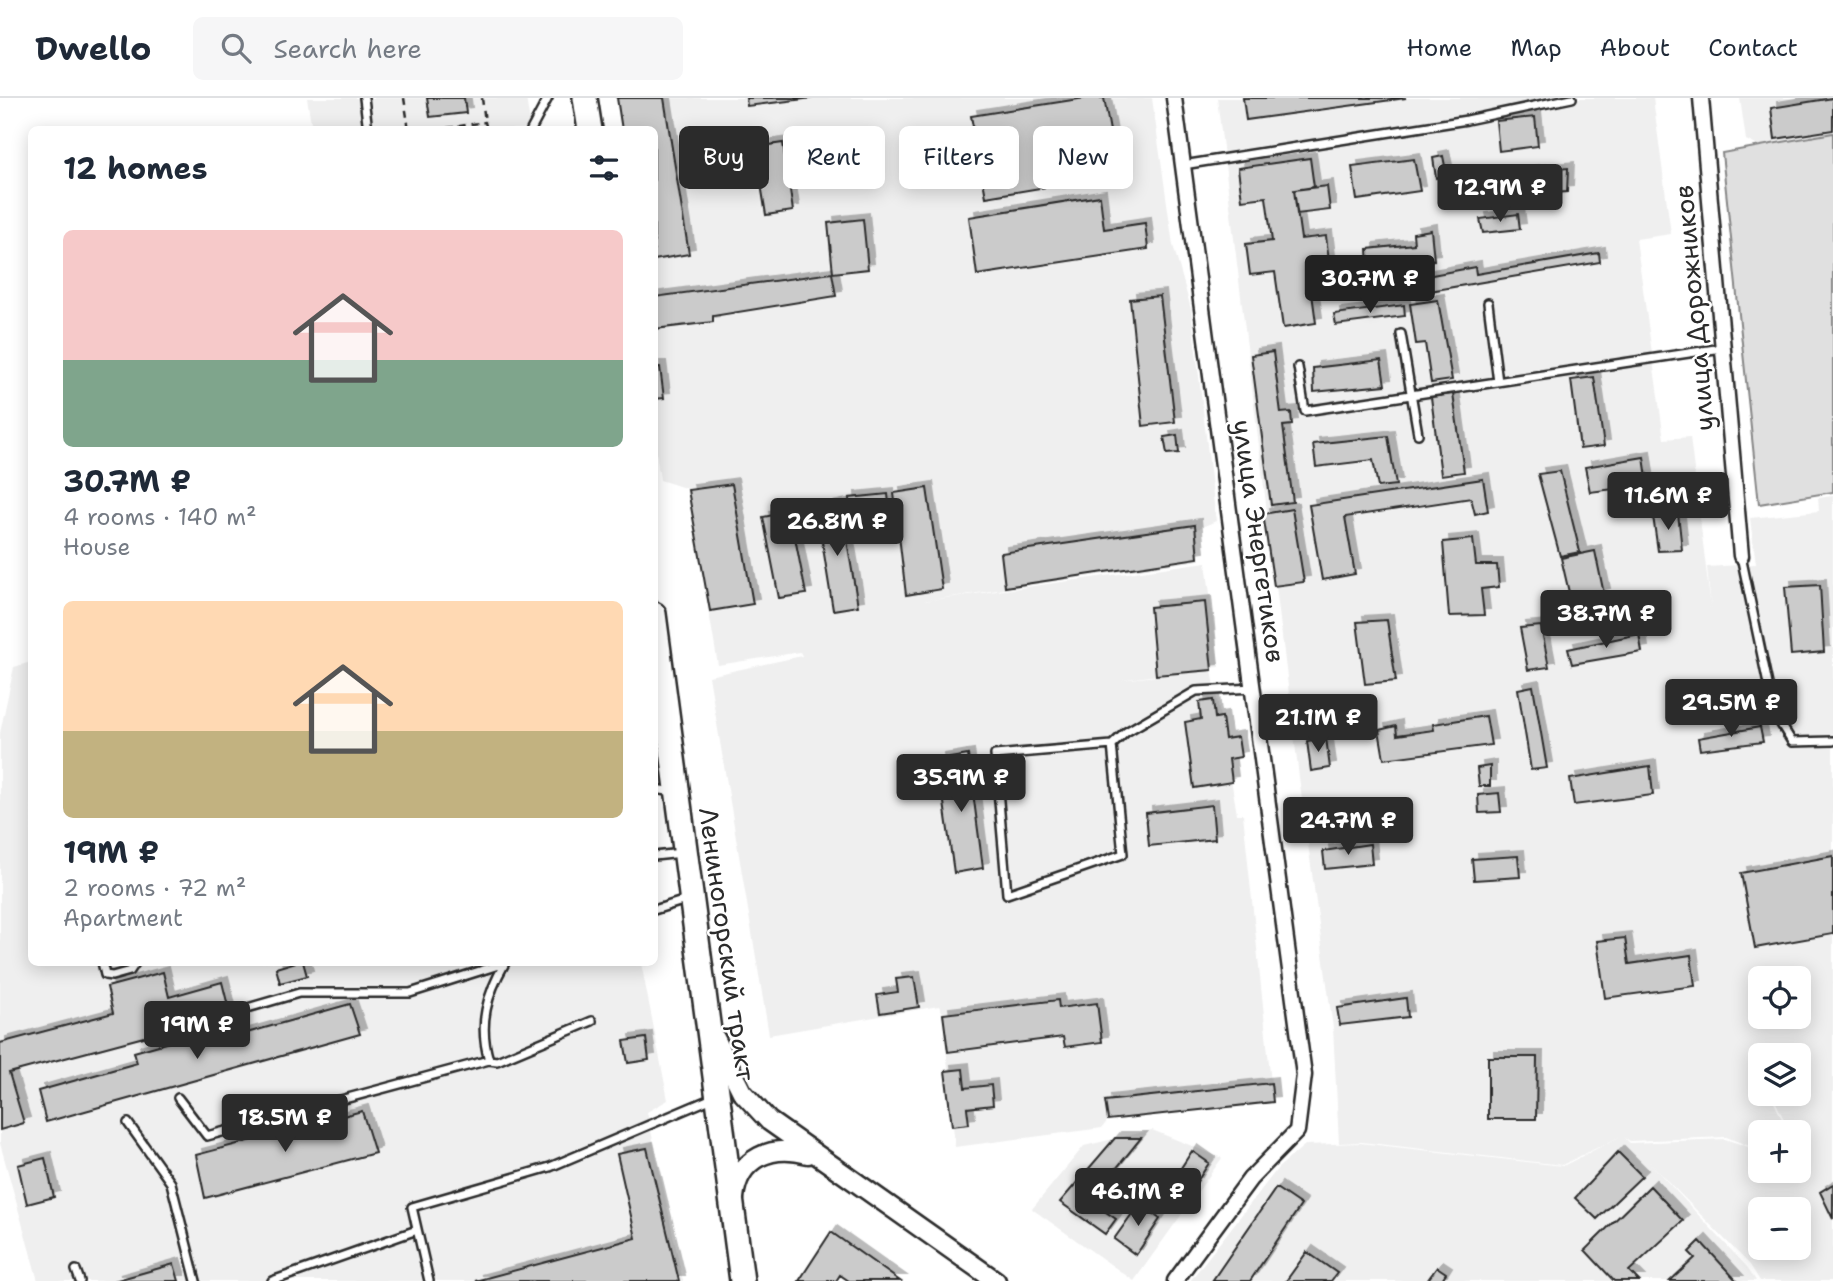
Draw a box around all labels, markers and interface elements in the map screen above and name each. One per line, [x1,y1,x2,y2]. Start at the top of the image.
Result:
search box [193,17,683,80]
text: Dwello [35,26,151,71]
icon: search [217,29,255,67]
text: Search here [273,31,422,66]
text: Home [1406,32,1472,64]
text: Map [1510,32,1562,64]
text: About [1600,32,1670,64]
text: Contact [1708,32,1798,64]
chip: Buy [679,126,769,189]
chip: Rent [783,126,885,189]
chip: Filters [899,126,1019,189]
chip: New [1033,126,1133,189]
text: 12 homes [63,148,207,189]
icon: filters [585,149,623,187]
pin: 12.9M ₽ [1435,164,1565,224]
text: 12.9M ₽ [1453,172,1547,202]
street label: улица Дорожников [1665,184,1722,432]
pin: 30.7M ₽ [1305,256,1435,315]
text: 30.7M ₽ [1321,263,1419,293]
icon: home [280,275,406,401]
street label: улица Энергетиков [1225,417,1294,665]
text: 30.7M ₽ [63,461,191,502]
pin: 11.6M ₽ [1603,472,1733,532]
text: 11.6M ₽ [1623,480,1713,510]
pin: 26.8M ₽ [772,498,902,558]
text: 4 rooms · 140 m² [63,502,257,532]
text: 26.8M ₽ [786,506,888,536]
text: House [63,532,131,562]
pin: 38.7M ₽ [1541,590,1671,650]
text: 38.7M ₽ [1556,598,1656,628]
icon: home [280,646,406,772]
pin: 29.5M ₽ [1666,680,1796,739]
text: 29.5M ₽ [1681,687,1781,717]
pin: 21.1M ₽ [1253,694,1383,754]
text: 21.1M ₽ [1274,702,1362,732]
pin: 35.9M ₽ [896,754,1026,814]
text: 35.9M ₽ [913,762,1009,792]
pin: 24.7M ₽ [1283,798,1413,857]
street label: Лениногорский тракт [691,805,764,1084]
text: 24.7M ₽ [1299,805,1397,835]
text: 19M ₽ [63,832,159,873]
text: 2 rooms · 72 m² [63,873,246,903]
text: Apartment [63,903,183,933]
map controls [1748,966,1811,1260]
button: locate [1748,966,1811,1029]
pin: 19M ₽ [148,1002,246,1061]
text: 19M ₽ [160,1009,234,1039]
button: layers [1748,1043,1811,1106]
pin: 18.5M ₽ [220,1094,350,1154]
text: 18.5M ₽ [238,1102,332,1132]
button: + [1748,1120,1811,1183]
pin: 46.1M ₽ [1073,1168,1203,1228]
text: 46.1M ₽ [1091,1176,1185,1206]
button: − [1748,1197,1811,1260]

